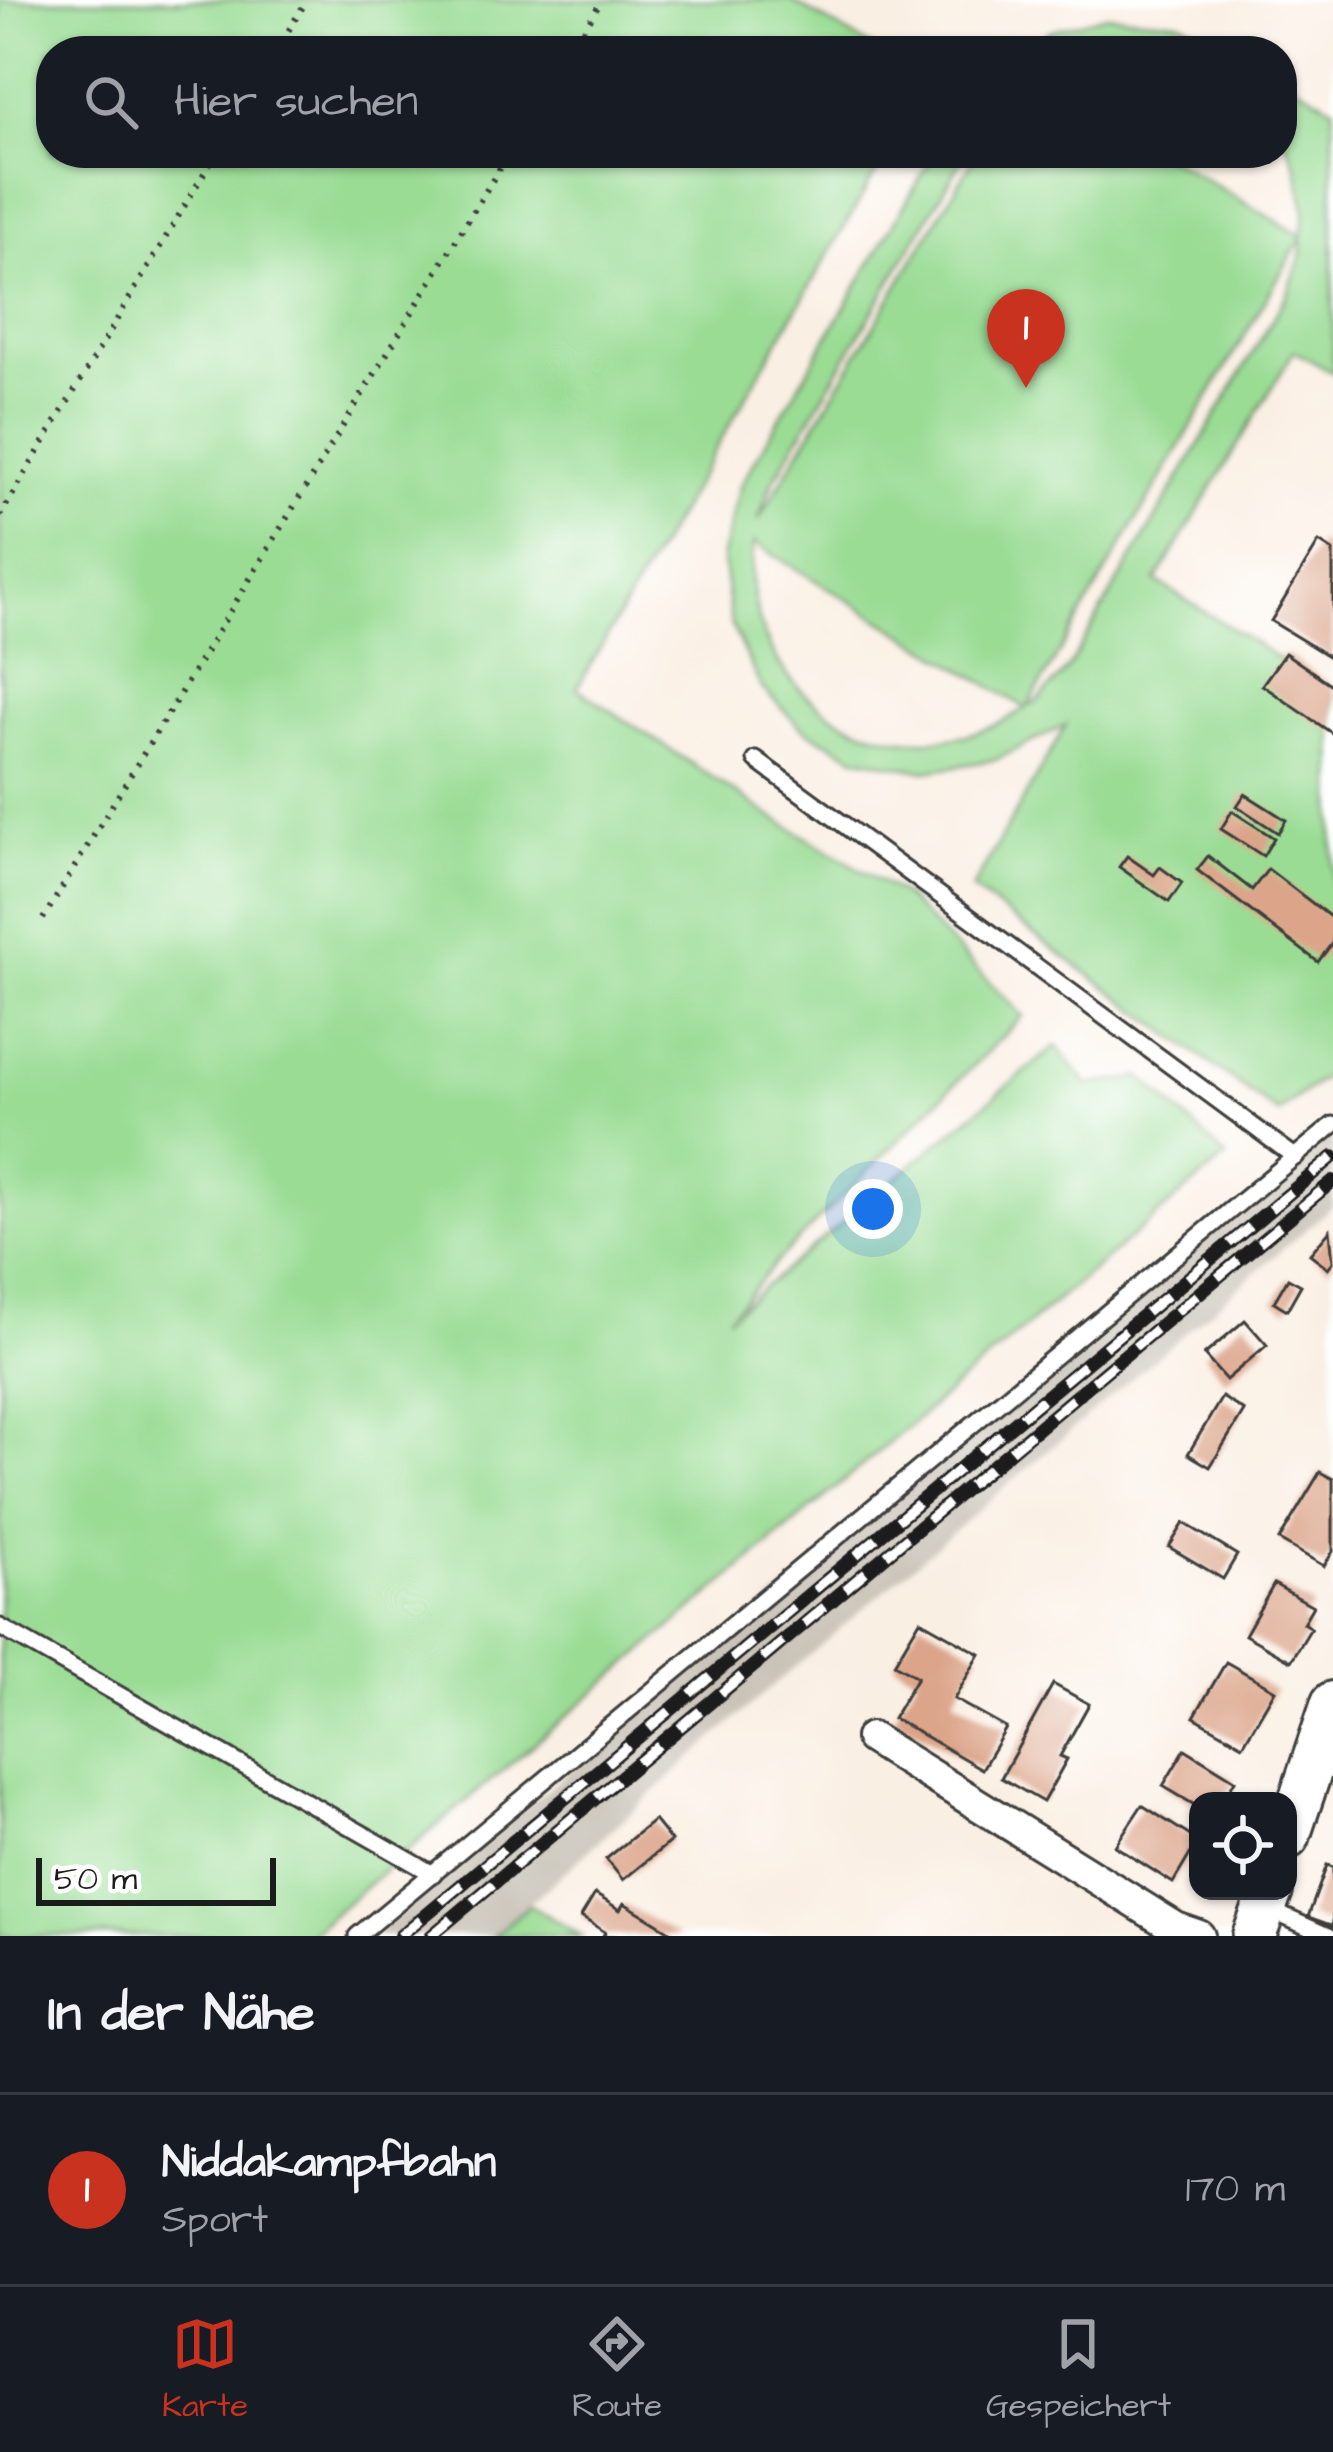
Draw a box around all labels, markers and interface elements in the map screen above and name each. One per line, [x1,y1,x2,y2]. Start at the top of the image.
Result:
search box [36,36,1297,168]
icon: search [78,69,144,135]
text: Hier suchen [174,71,418,133]
pin: 1 [987,289,1065,388]
your location [843,1179,903,1239]
map controls [1189,1792,1297,1900]
button: locate [1189,1792,1297,1900]
scale bar [36,1852,276,1905]
text: 50 m [54,1856,137,1902]
text: In der Nähe [48,1979,315,2050]
text: Niddakampfbahn [162,2132,496,2194]
text: 1 [85,2163,90,2217]
text: 170 m [1185,2163,1285,2217]
text: Sport [162,2194,268,2248]
tab: Karte [162,2311,248,2429]
tab: Route [572,2311,662,2429]
tab: Gespeichert [986,2311,1171,2429]

